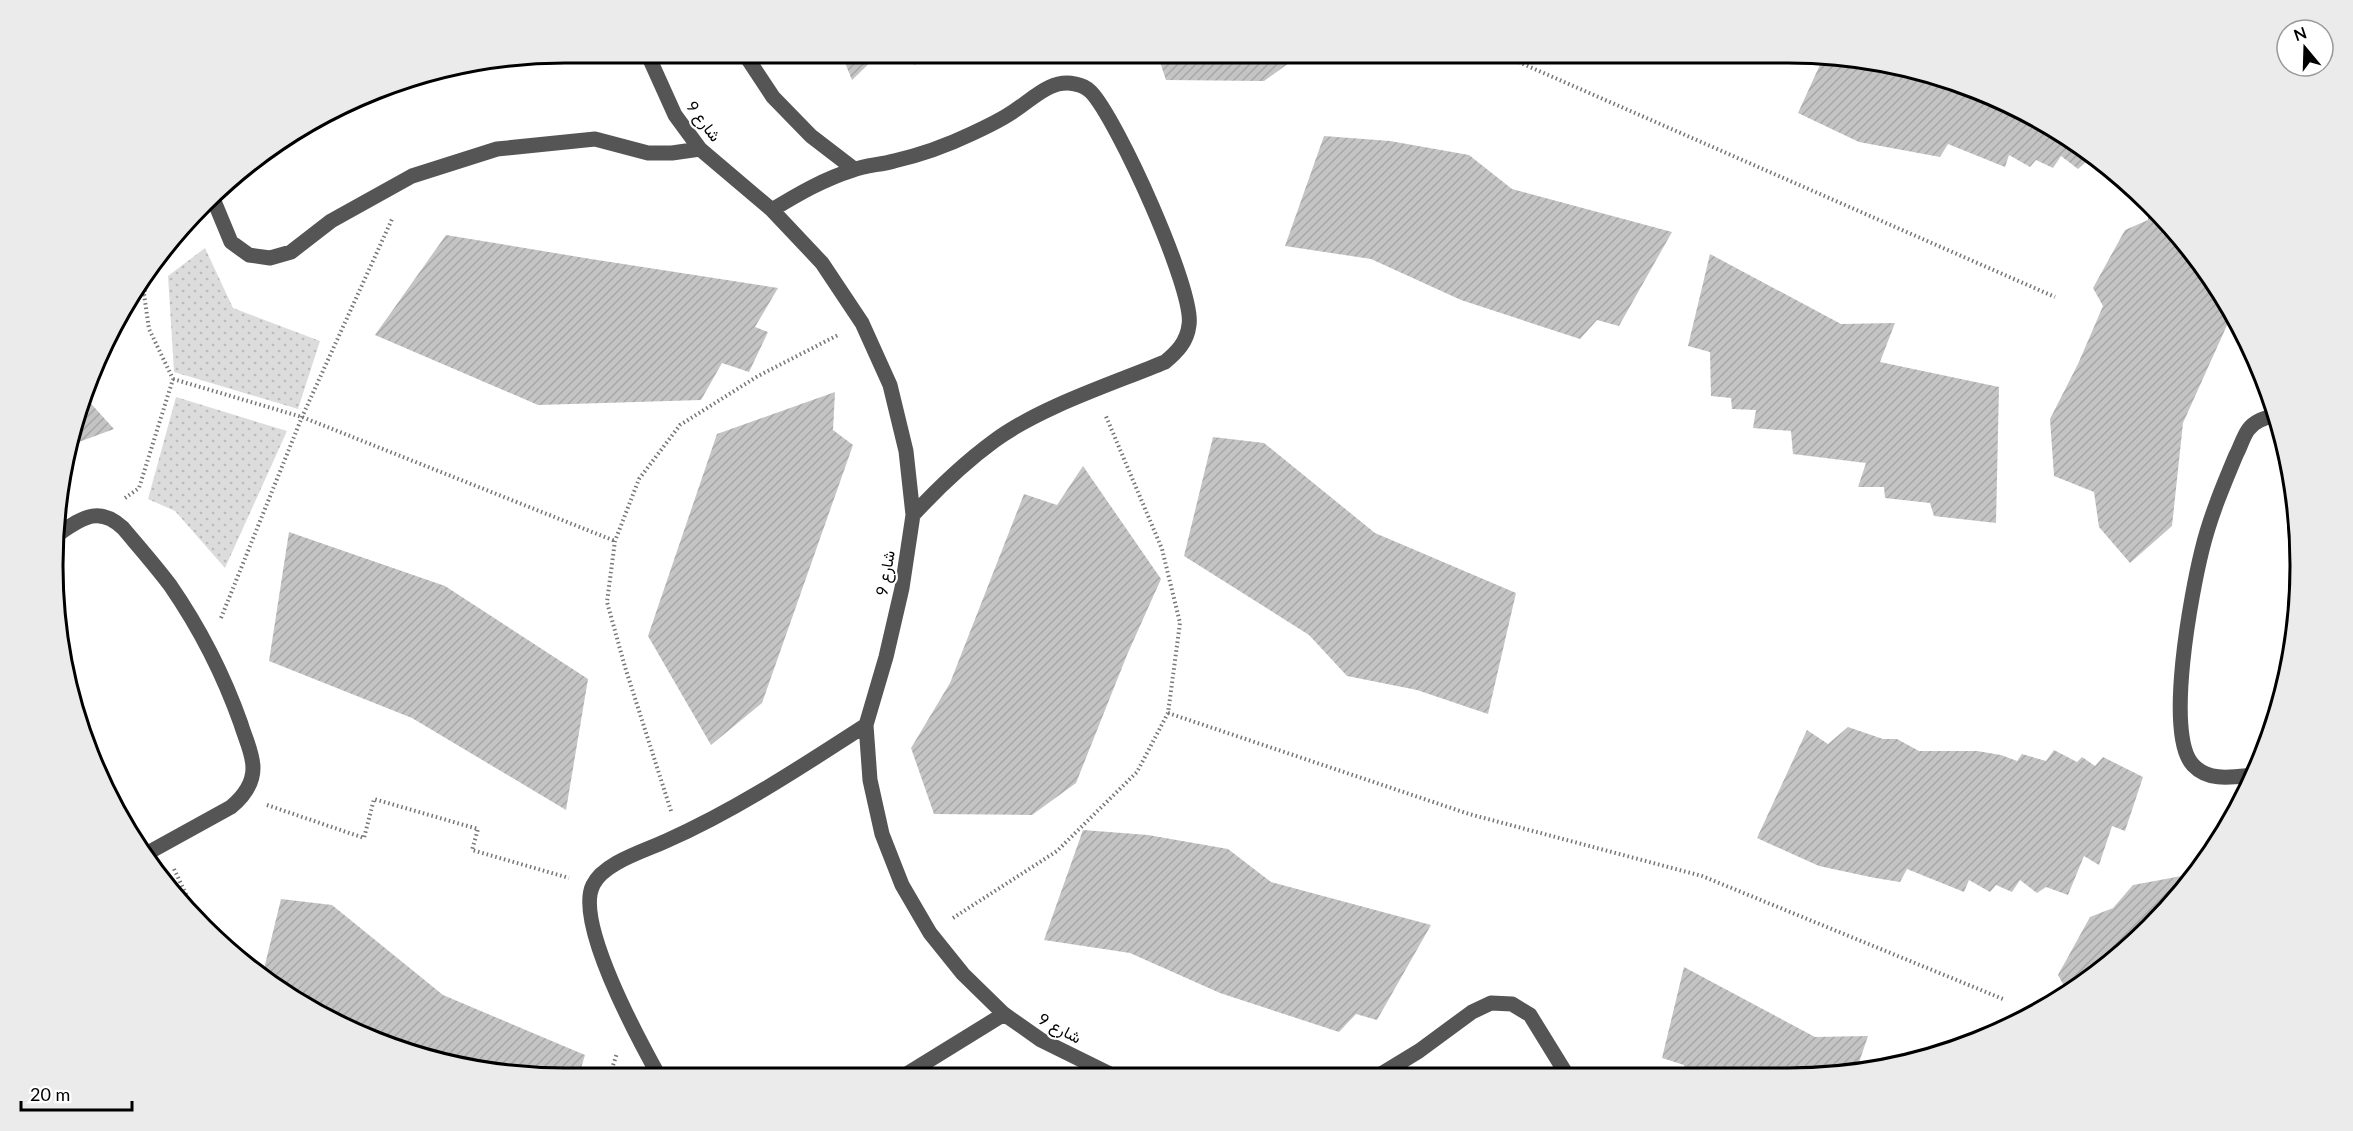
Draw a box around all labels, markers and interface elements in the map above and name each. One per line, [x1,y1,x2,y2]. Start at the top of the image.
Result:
north arrow [2275,18,2335,78]
text: N [2291,22,2309,44]
street label: شارع 9 [681,97,726,146]
street label: شارع 9 [871,549,901,598]
street label: شارع 9 [1034,1008,1085,1049]
scale bar [21,1074,132,1112]
text: 20 m [30,1083,70,1105]

